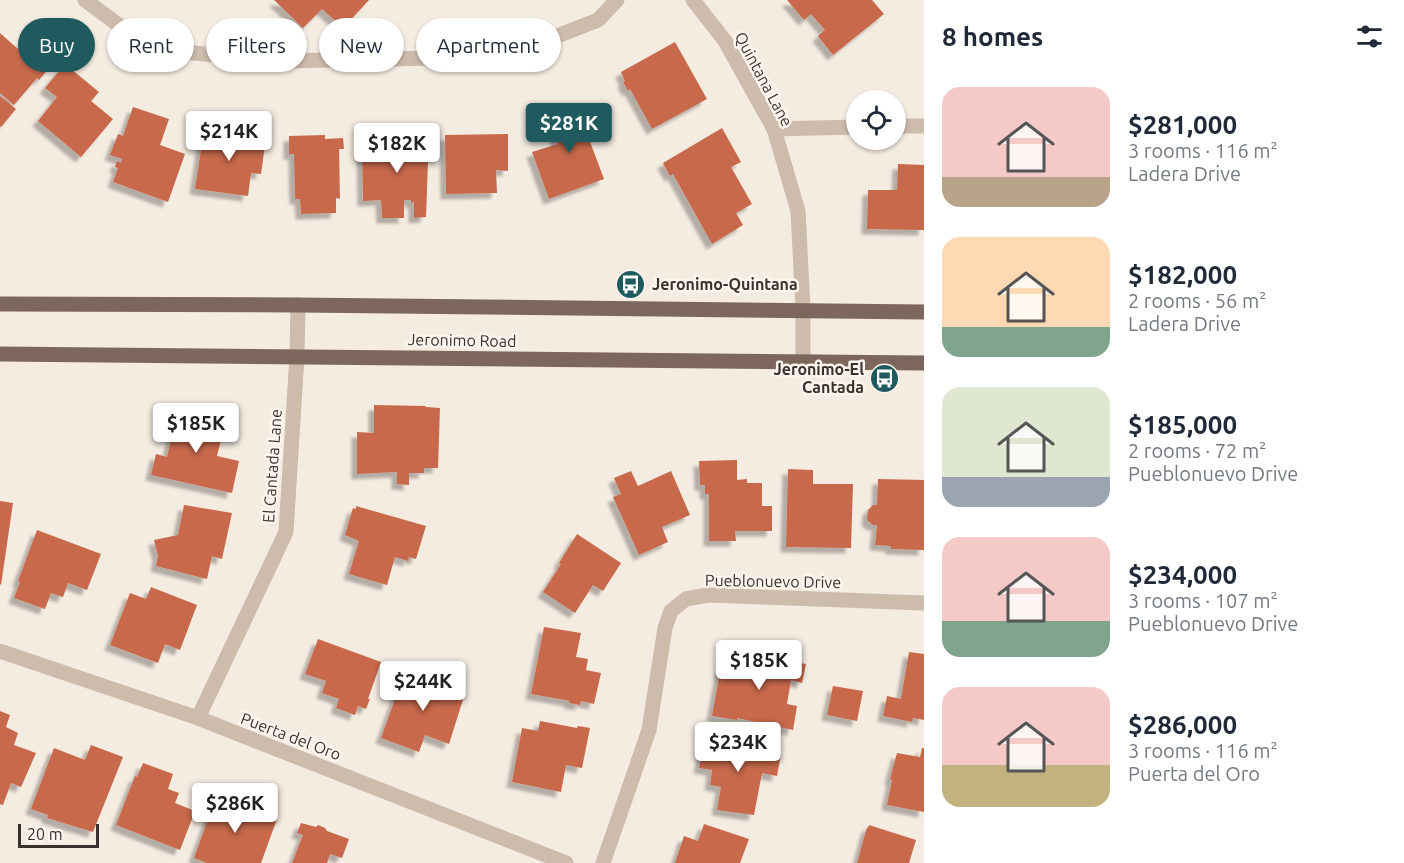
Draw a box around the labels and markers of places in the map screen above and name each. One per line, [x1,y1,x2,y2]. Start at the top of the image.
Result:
pin: $281K [527,103,611,154]
pin: $214K [187,111,271,162]
pin: $182K [355,123,439,174]
bus stop icon: Jeronimo-Quintana [615,268,647,300]
place label: Jeronimo-Quintana [652,275,798,293]
place label: Jeronimo-El Cantada [773,360,864,396]
bus stop icon: Jeronimo-El Cantada [869,362,901,394]
pin: $185K [154,403,238,454]
pin: $185K [717,640,801,691]
pin: $244K [381,661,465,712]
pin: $234K [696,722,780,773]
pin: $286K [193,783,277,834]

